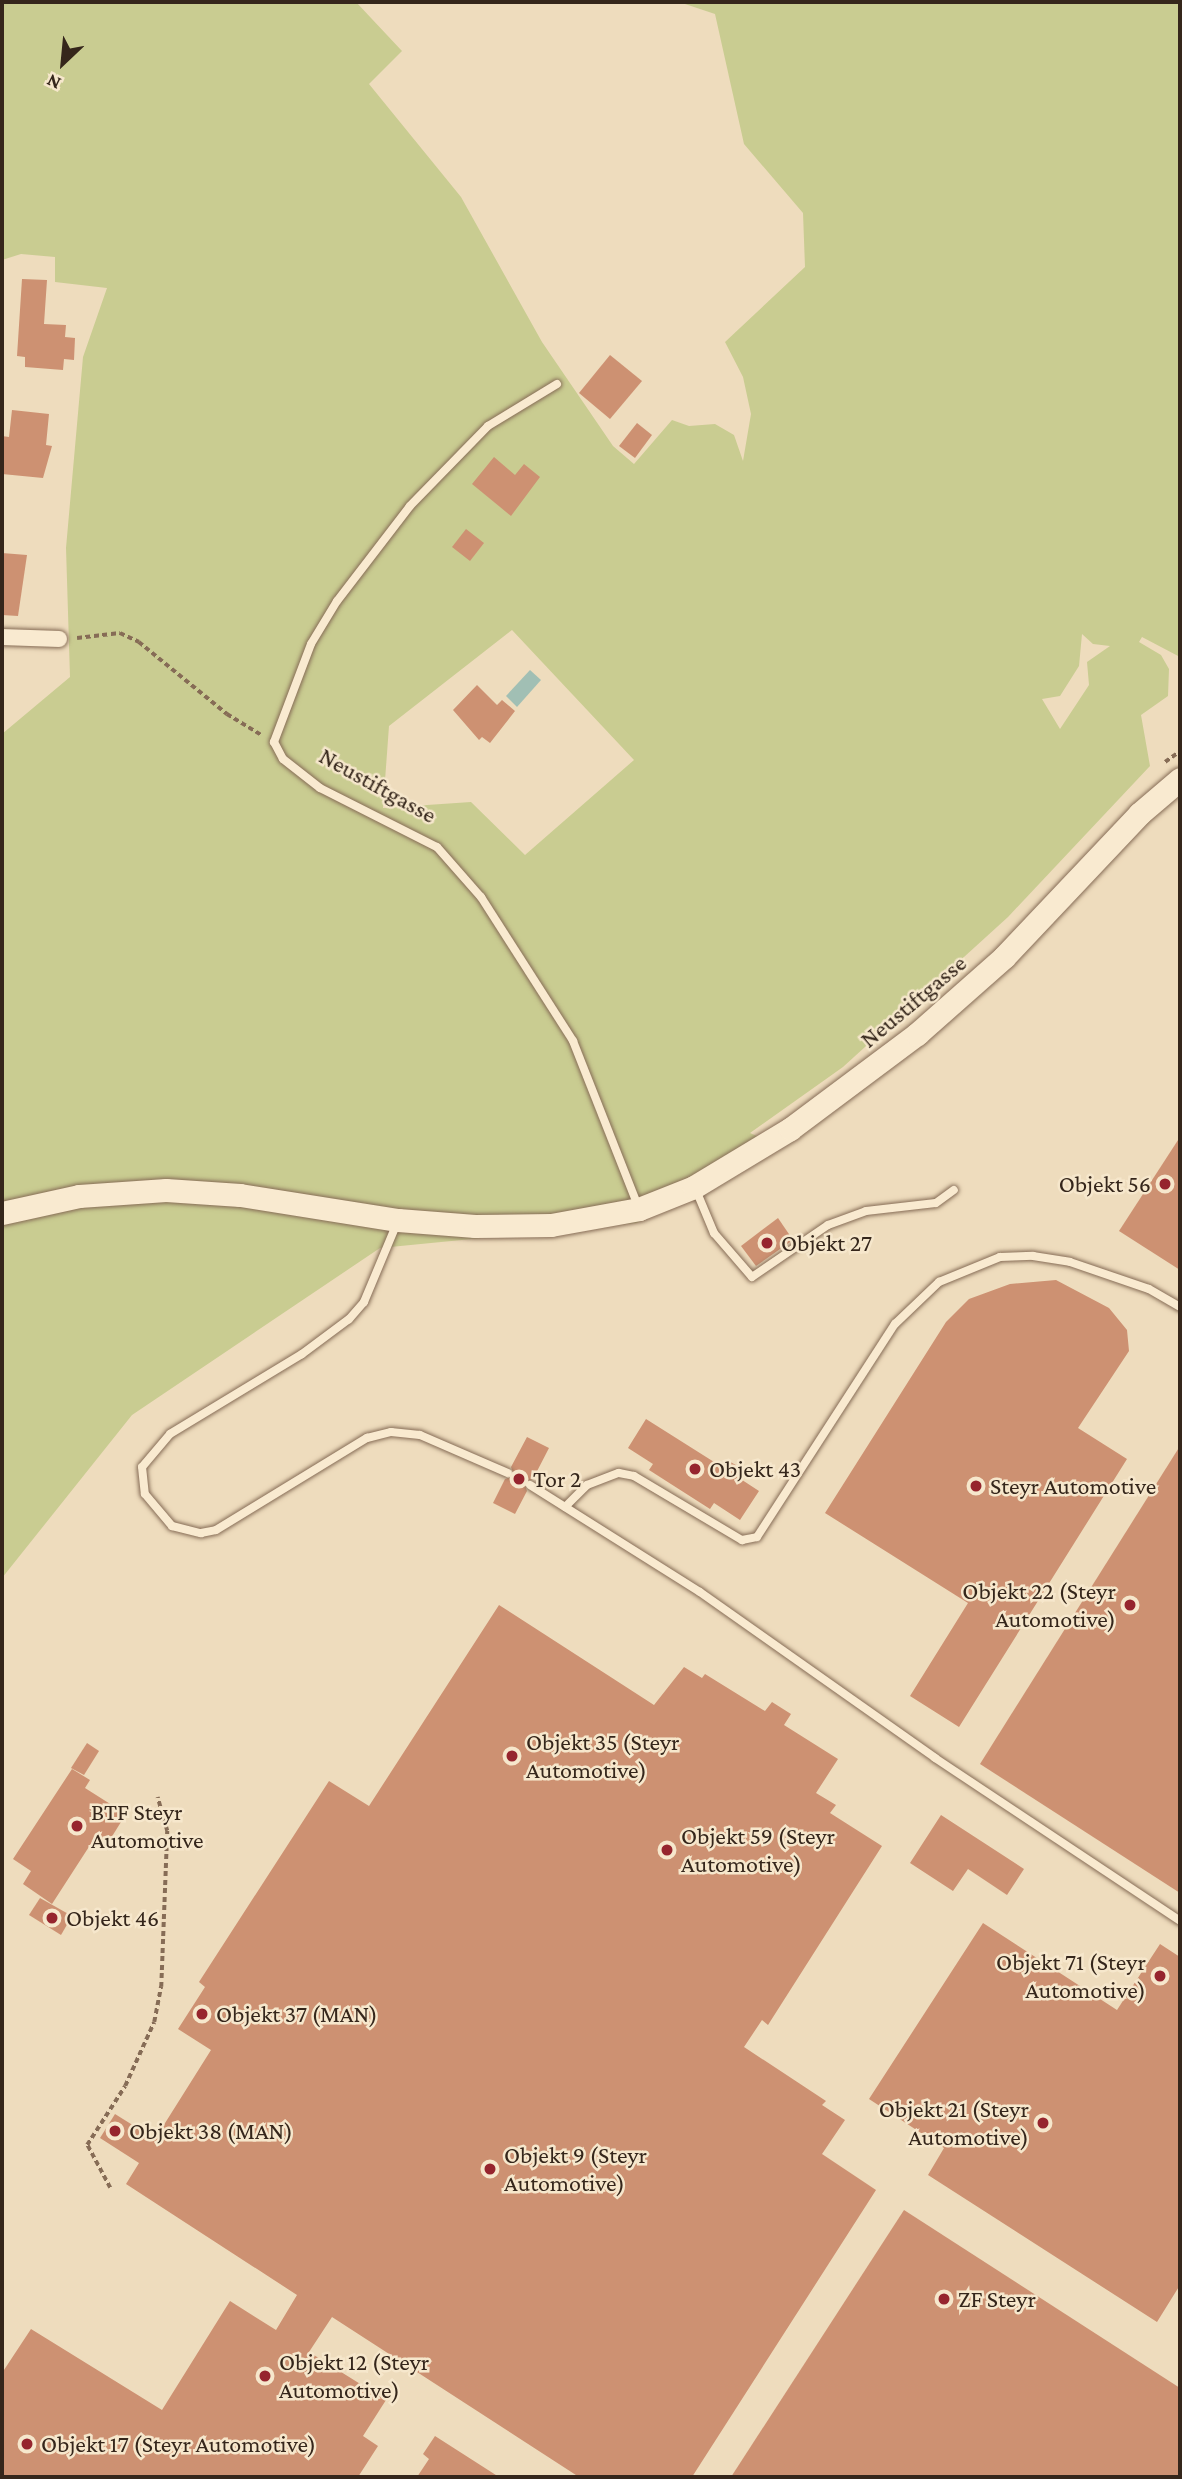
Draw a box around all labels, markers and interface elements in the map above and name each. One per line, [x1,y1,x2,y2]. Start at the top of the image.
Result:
north arrow [28,28,98,98]
text: N [43,70,64,95]
street label: Neustiftgasse [314,741,442,829]
street label: Neustiftgasse [854,948,972,1054]
place label: Objekt 56 [1059,1170,1151,1198]
marker: Objekt 56 [1157,1176,1173,1192]
place label: Objekt 27 [781,1229,872,1257]
marker: Objekt 27 [759,1235,775,1251]
place label: Objekt 43 [709,1455,801,1483]
marker: Objekt 43 [687,1461,703,1477]
place label: Tor 2 [533,1465,581,1493]
marker: Tor 2 [511,1471,527,1487]
place label: Steyr Automotive [990,1472,1156,1500]
marker: Steyr Automotive [968,1478,984,1494]
place label: Objekt 22 (Steyr Automotive) [962,1577,1116,1633]
marker: Objekt 22 (Steyr Automotive) [1122,1597,1138,1613]
place label: Objekt 35 (Steyr Automotive) [526,1728,680,1784]
marker: Objekt 35 (Steyr Automotive) [504,1748,520,1764]
place label: BTF Steyr Automotive [91,1798,204,1854]
marker: BTF Steyr Automotive [69,1818,85,1834]
place label: Objekt 59 (Steyr Automotive) [681,1822,835,1878]
marker: Objekt 59 (Steyr Automotive) [659,1842,675,1858]
place label: Objekt 46 [66,1904,159,1932]
marker: Objekt 46 [44,1910,60,1926]
place label: Objekt 71 (Steyr Automotive) [996,1948,1146,2004]
marker: Objekt 71 (Steyr Automotive) [1152,1968,1168,1984]
place label: Objekt 37 (MAN) [216,2000,378,2028]
marker: Objekt 37 (MAN) [194,2006,210,2022]
place label: Objekt 21 (Steyr Automotive) [879,2095,1029,2151]
marker: Objekt 21 (Steyr Automotive) [1035,2115,1051,2131]
place label: Objekt 38 (MAN) [129,2117,293,2145]
marker: Objekt 38 (MAN) [107,2123,123,2139]
place label: Objekt 9 (Steyr Automotive) [504,2141,647,2197]
marker: Objekt 9 (Steyr Automotive) [482,2161,498,2177]
place label: ZF Steyr [958,2285,1036,2313]
marker: ZF Steyr [936,2291,952,2307]
place label: Objekt 12 (Steyr Automotive) [279,2348,429,2404]
marker: Objekt 12 (Steyr Automotive) [257,2368,273,2384]
place label: Objekt 17 (Steyr Automotive) [41,2430,316,2458]
marker: Objekt 17 (Steyr Automotive) [19,2436,35,2452]

